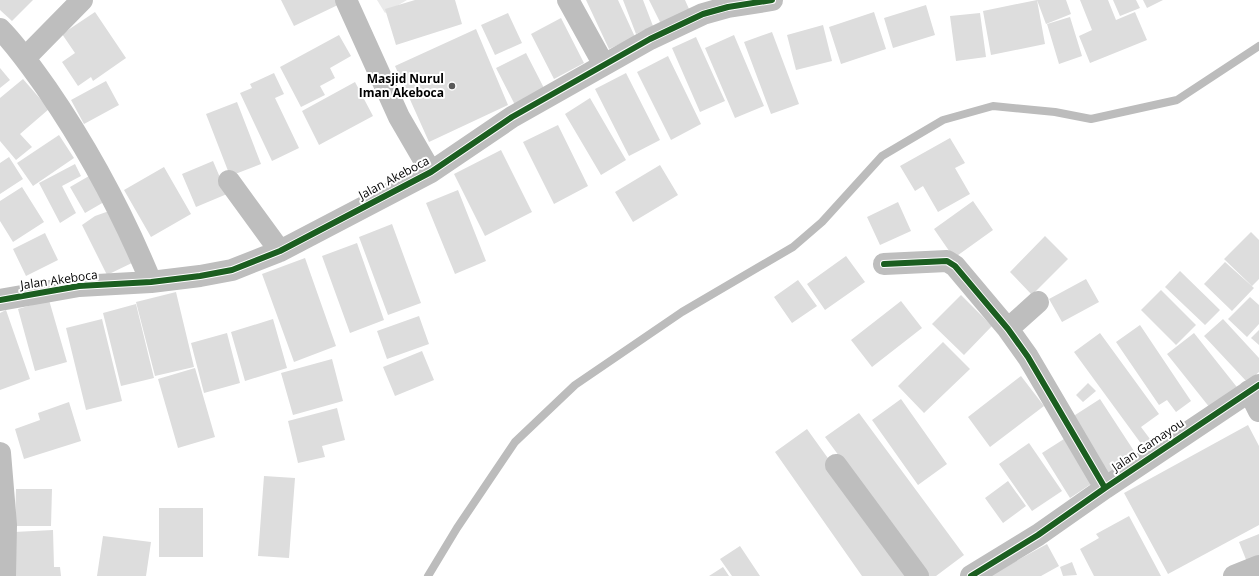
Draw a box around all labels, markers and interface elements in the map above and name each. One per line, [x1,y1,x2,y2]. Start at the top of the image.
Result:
place label: Masjid Nurul Iman Akeboca [359,70,444,101]
marker: Masjid Nurul Iman Akeboca [447,81,457,91]
street label: Jalan Akeboca [355,152,432,204]
street label: Jalan Akeboca [18,266,99,293]
street label: Jalan Gamayou [1107,414,1187,476]

